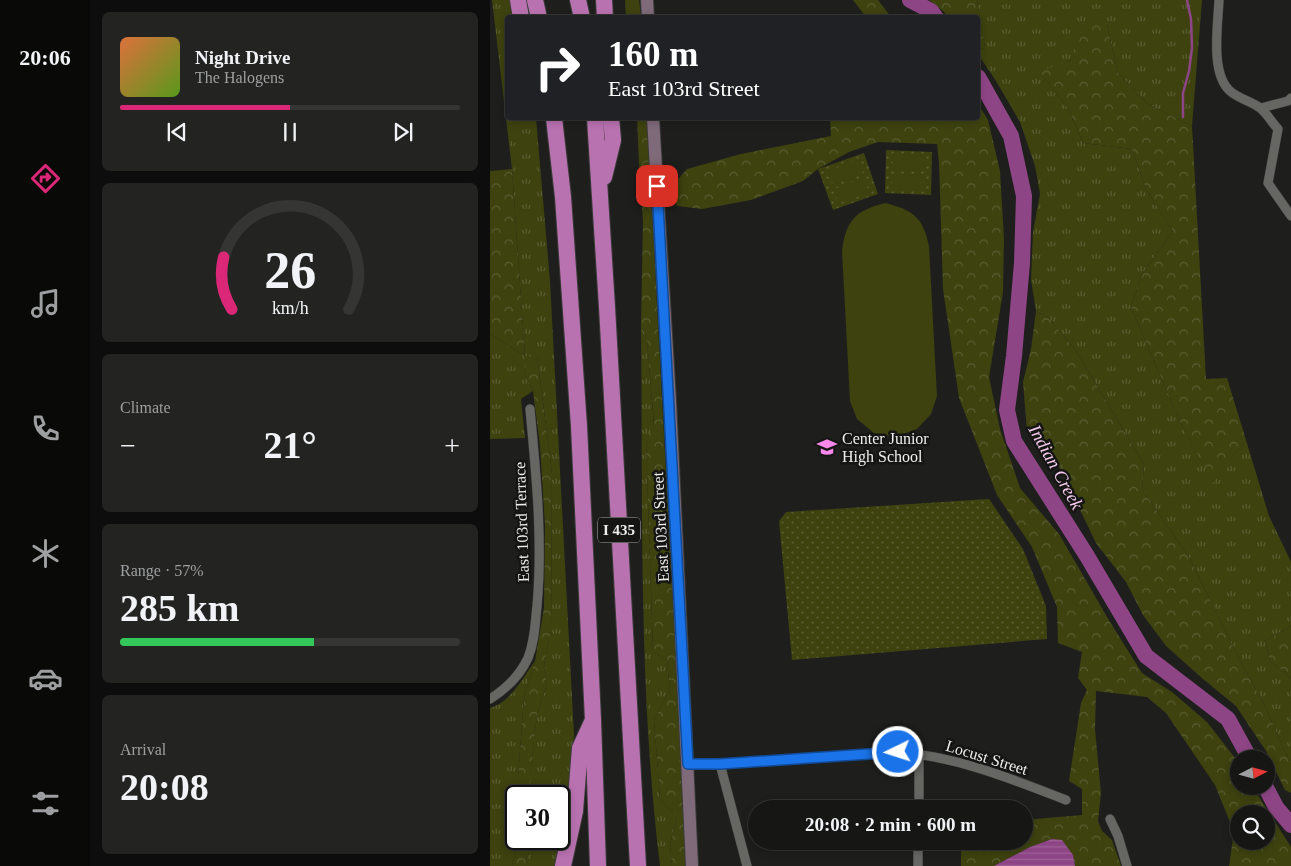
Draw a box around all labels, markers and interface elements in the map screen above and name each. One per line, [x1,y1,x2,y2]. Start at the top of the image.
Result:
icon: right [525,35,590,100]
text: 160 m [608,35,698,74]
text: 20:06 [19,45,71,70]
text: Night Drive [195,47,291,68]
text: The Halogens [195,69,284,86]
text: East 103rd Street [608,76,760,101]
icon: previous [163,118,191,146]
icon: pause [276,118,304,146]
icon: next [389,118,417,146]
icon: directions [28,161,63,196]
pin [636,165,678,207]
icon: arrive [643,172,671,200]
text: 26 [264,242,316,299]
icon: music [28,286,63,321]
text: km/h [272,298,308,318]
text: Climate [120,399,171,416]
icon: phone [28,411,63,446]
water label: Indian Creek [1024,420,1088,514]
text: 21° [263,424,317,466]
text: − [120,430,136,461]
text: + [444,430,460,461]
place label: Center Junior High School [842,430,929,466]
school or university icon: Center Junior High School [816,436,838,458]
street label: East 103rd Terrace [511,462,532,582]
street label: East 103rd Street [649,471,672,582]
road number: I 435 [598,518,640,542]
icon: climate [28,536,63,571]
text: Range · 57% [120,562,204,579]
text: 285 km [120,587,239,629]
icon: car [28,661,63,696]
position arrow [871,725,923,777]
street label: Locust Street [944,737,1030,778]
text: Arrival [120,741,166,758]
north arrow [1230,750,1275,795]
map controls [1230,750,1275,850]
text: 20:08 [120,766,209,808]
speed limit sign: 30 [505,785,570,850]
icon: filters [28,786,63,821]
button: search [1230,805,1275,850]
text: 20:08 · 2 min · 600 m [805,814,976,835]

